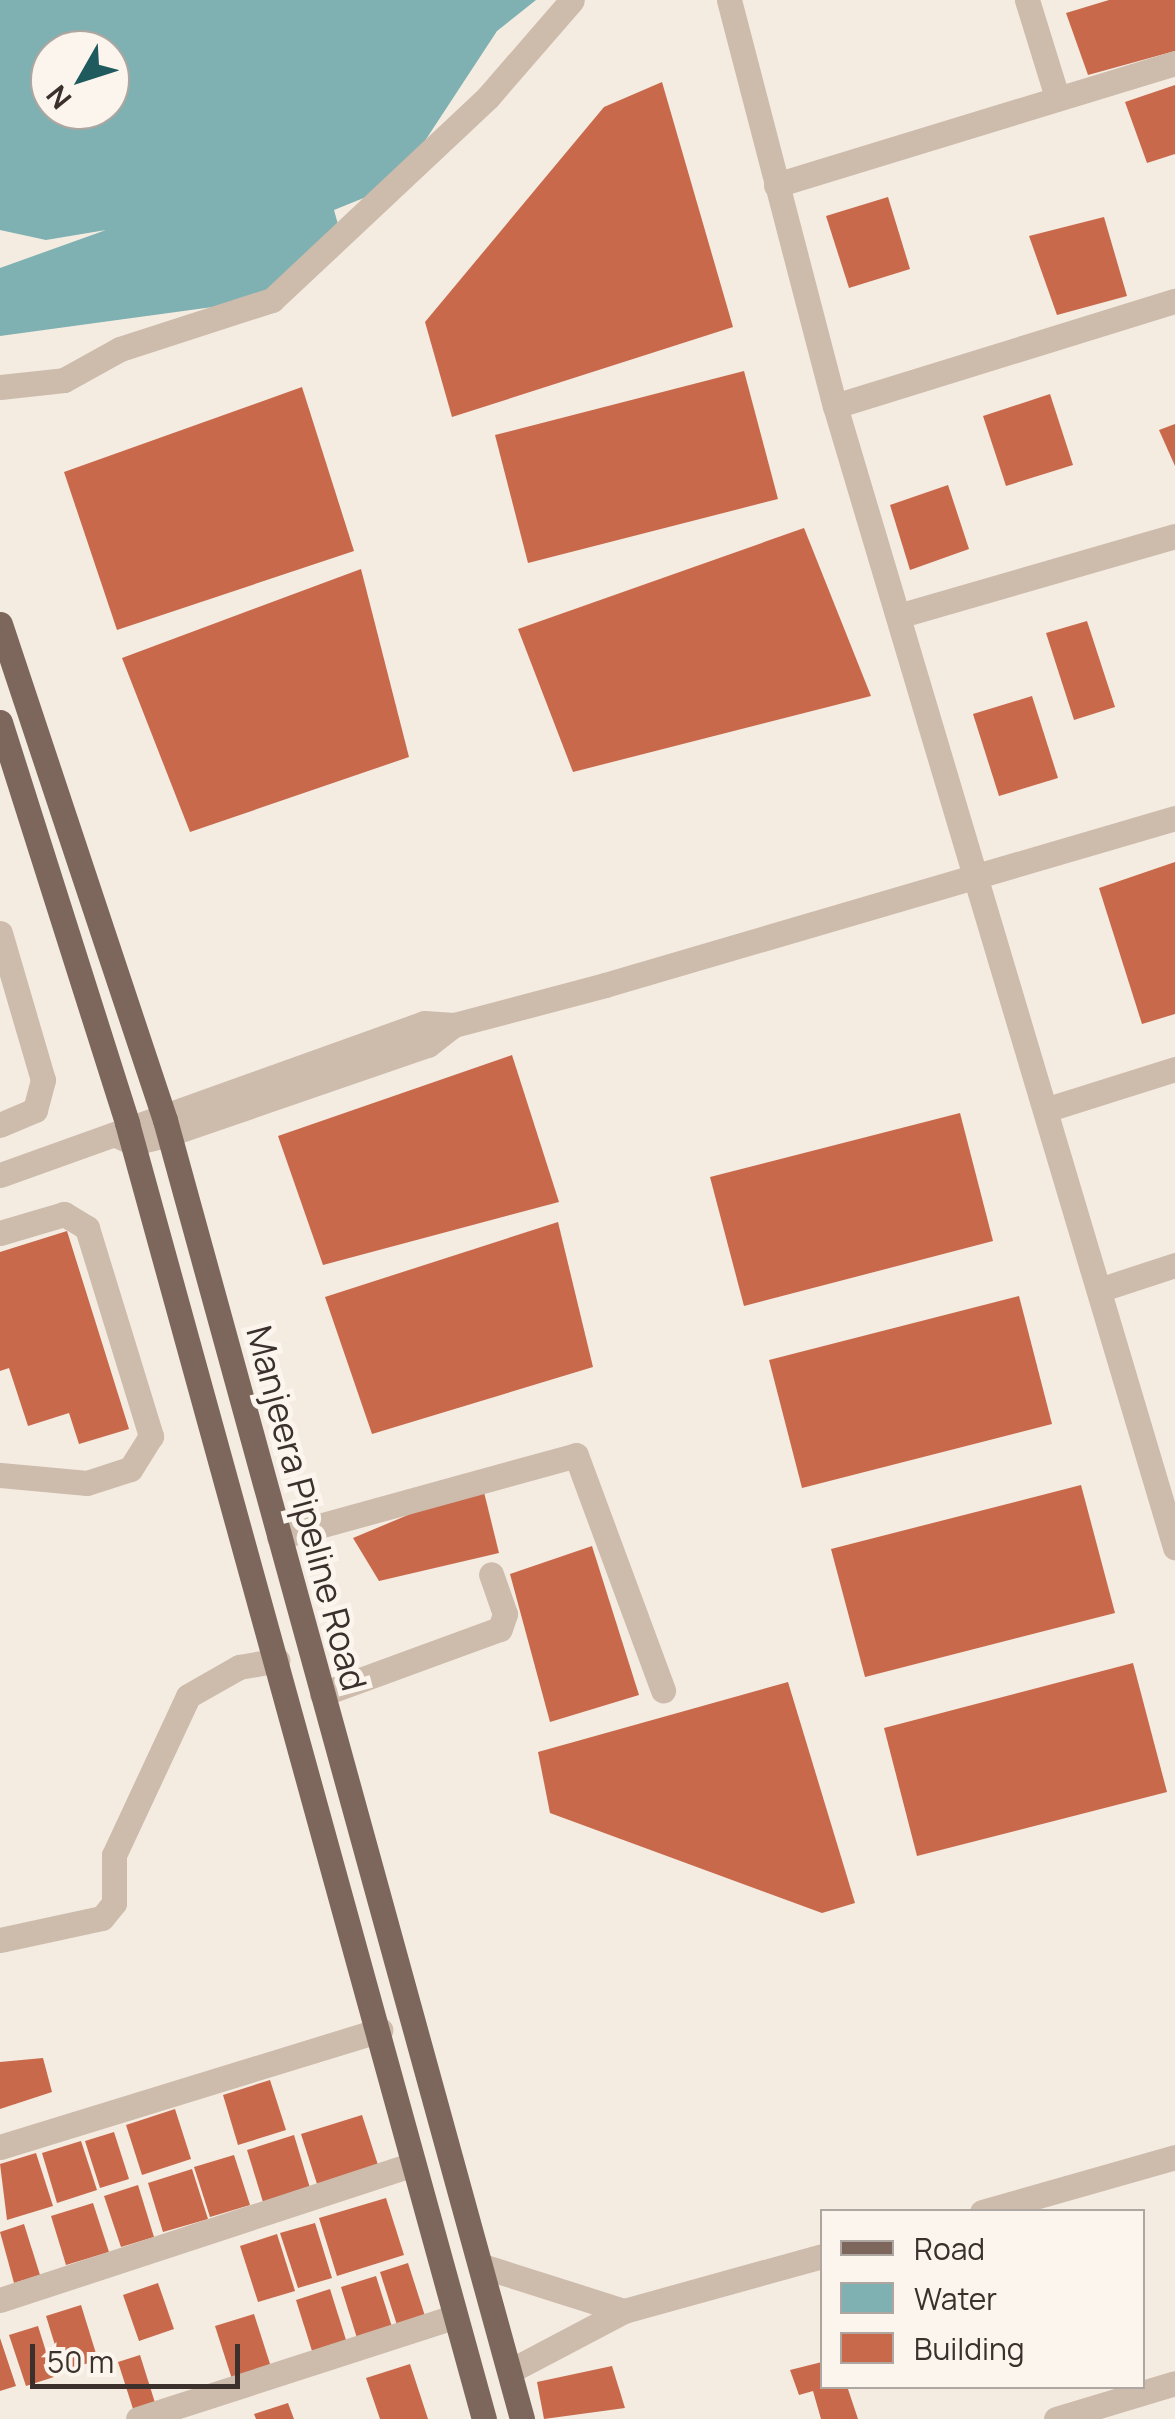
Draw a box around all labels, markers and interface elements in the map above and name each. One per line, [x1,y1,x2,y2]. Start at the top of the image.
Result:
north arrow [30,30,130,130]
text: N [37,78,79,117]
street label: Manjeera Pipeline Road [238,1321,376,1695]
legend [820,2209,1145,2389]
text: Road [914,2228,985,2269]
text: Water [914,2278,997,2319]
scale bar [35,2324,245,2386]
text: Building [914,2328,1025,2369]
text: 50 m [47,2341,114,2382]

